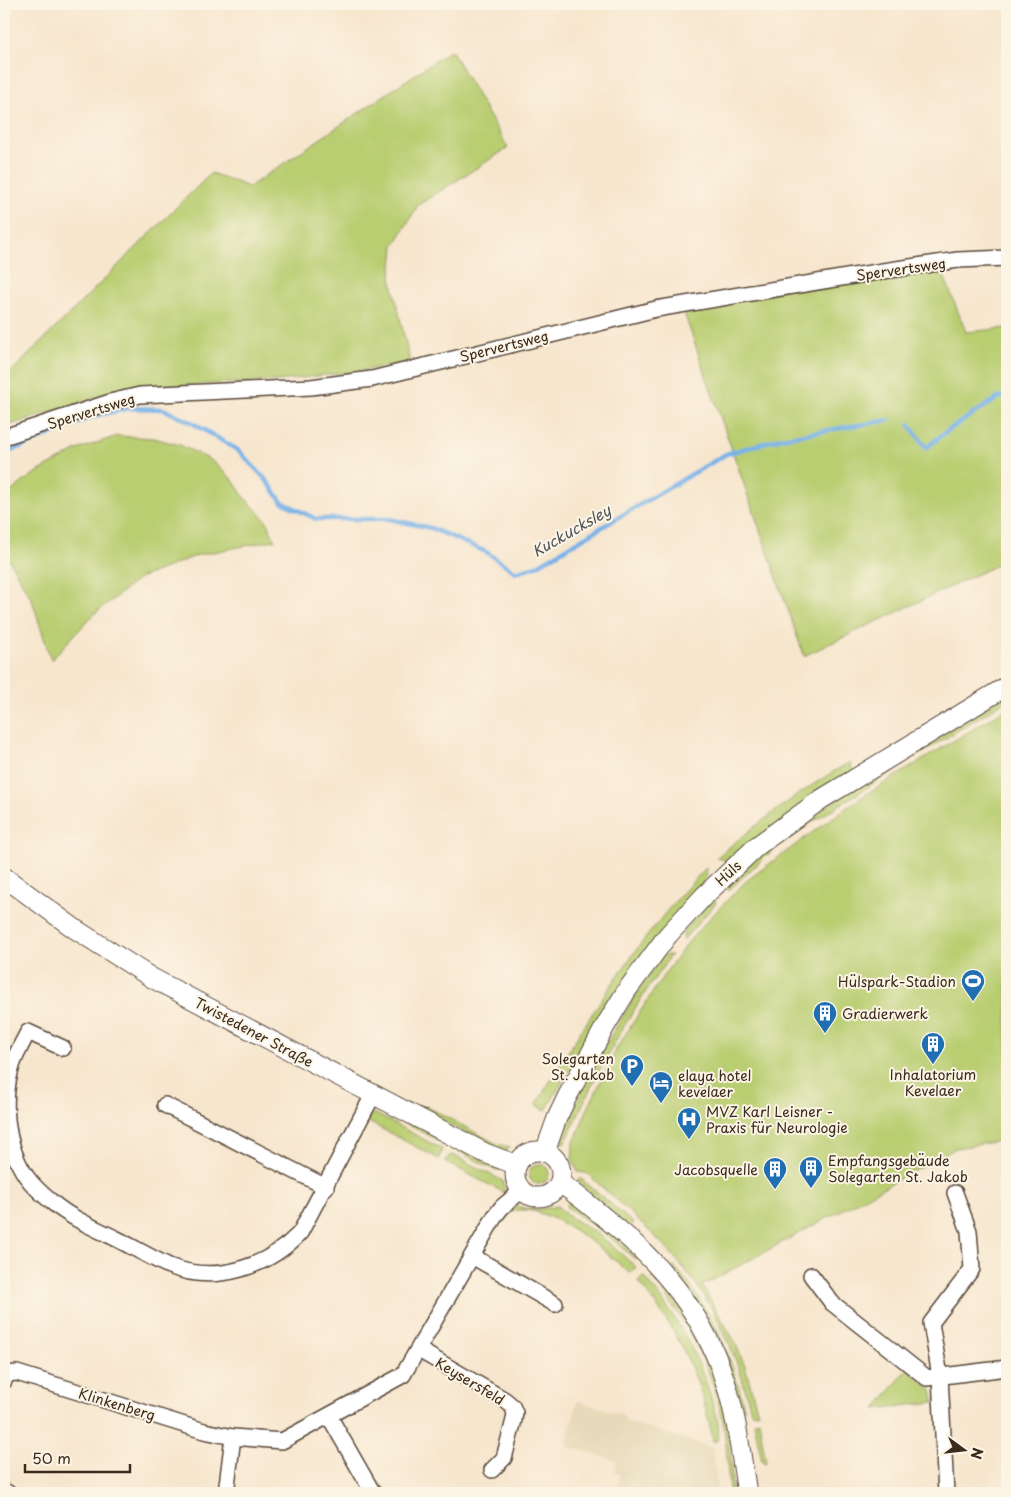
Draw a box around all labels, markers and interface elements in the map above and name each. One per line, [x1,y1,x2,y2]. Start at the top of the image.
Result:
street label: Spervertsweg [855,252,947,286]
street label: Spervertsweg [457,325,551,367]
street label: Spervertsweg [45,388,137,434]
water label: Kuckucksley [527,497,616,562]
street label: Hüls [710,855,746,891]
sports icon: Hülspark-Stadion [960,968,986,1002]
place label: Hülspark-Stadion [838,971,956,992]
street label: Twistedener Straße [191,992,317,1072]
building icon: Gradierwerk [812,1000,838,1034]
place label: Gradierwerk [842,1003,928,1024]
building icon: Inhalatorium Kevelaer [920,1031,946,1065]
place label: Solegarten St. Jakob [541,1048,614,1085]
parking icon: Solegarten St. Jakob [619,1053,645,1087]
place label: Inhalatorium Kevelaer [890,1064,976,1101]
place label: elaya hotel kevelaer [678,1065,751,1102]
hotel icon: elaya hotel kevelaer [648,1070,674,1104]
place label: MVZ Karl Leisner - Praxis für Neurologie [706,1101,848,1138]
hospital icon: MVZ Karl Leisner - Praxis für Neurologie [676,1106,702,1140]
place label: Empfangsgebäude Solegarten St. Jakob [828,1150,968,1187]
building icon: Empfangsgebäude Solegarten St. Jakob [798,1155,824,1189]
building icon: Jacobsquelle [762,1156,788,1190]
place label: Jacobsquelle [674,1159,758,1180]
street label: Keysersfeld [431,1352,509,1410]
street label: Klinkenberg [76,1382,158,1426]
north arrow [938,1424,988,1474]
scale bar [25,1442,130,1474]
text: N [965,1445,989,1462]
text: 50 m [32,1446,71,1469]

